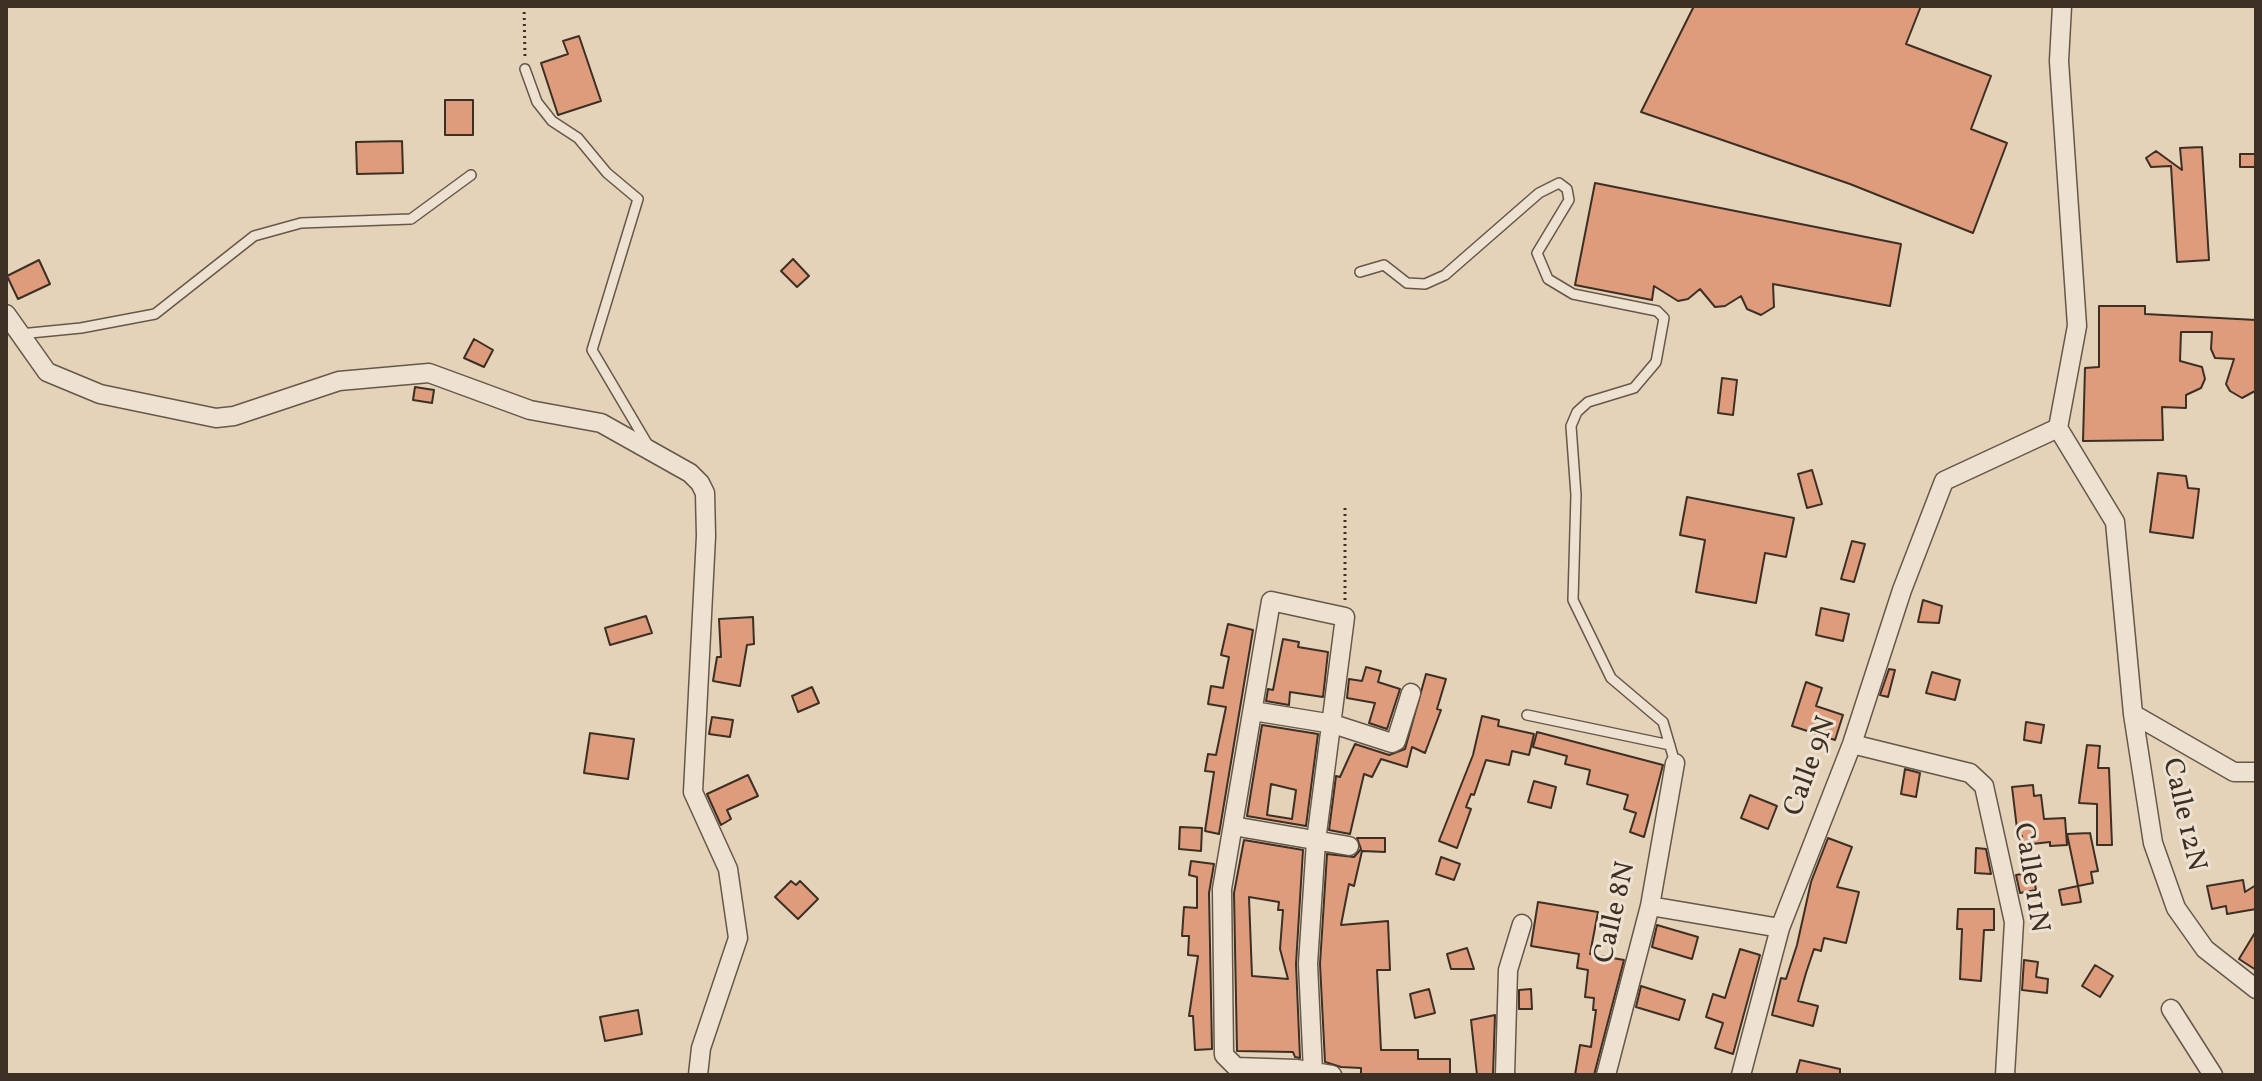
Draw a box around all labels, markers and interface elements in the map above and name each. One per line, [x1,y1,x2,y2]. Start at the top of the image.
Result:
street label: Calle 9N [1779,713,1845,821]
street label: Calle 12N [2153,755,2211,875]
street label: Calle 11N [2004,821,2054,935]
street label: Calle 8N [1589,859,1645,967]

